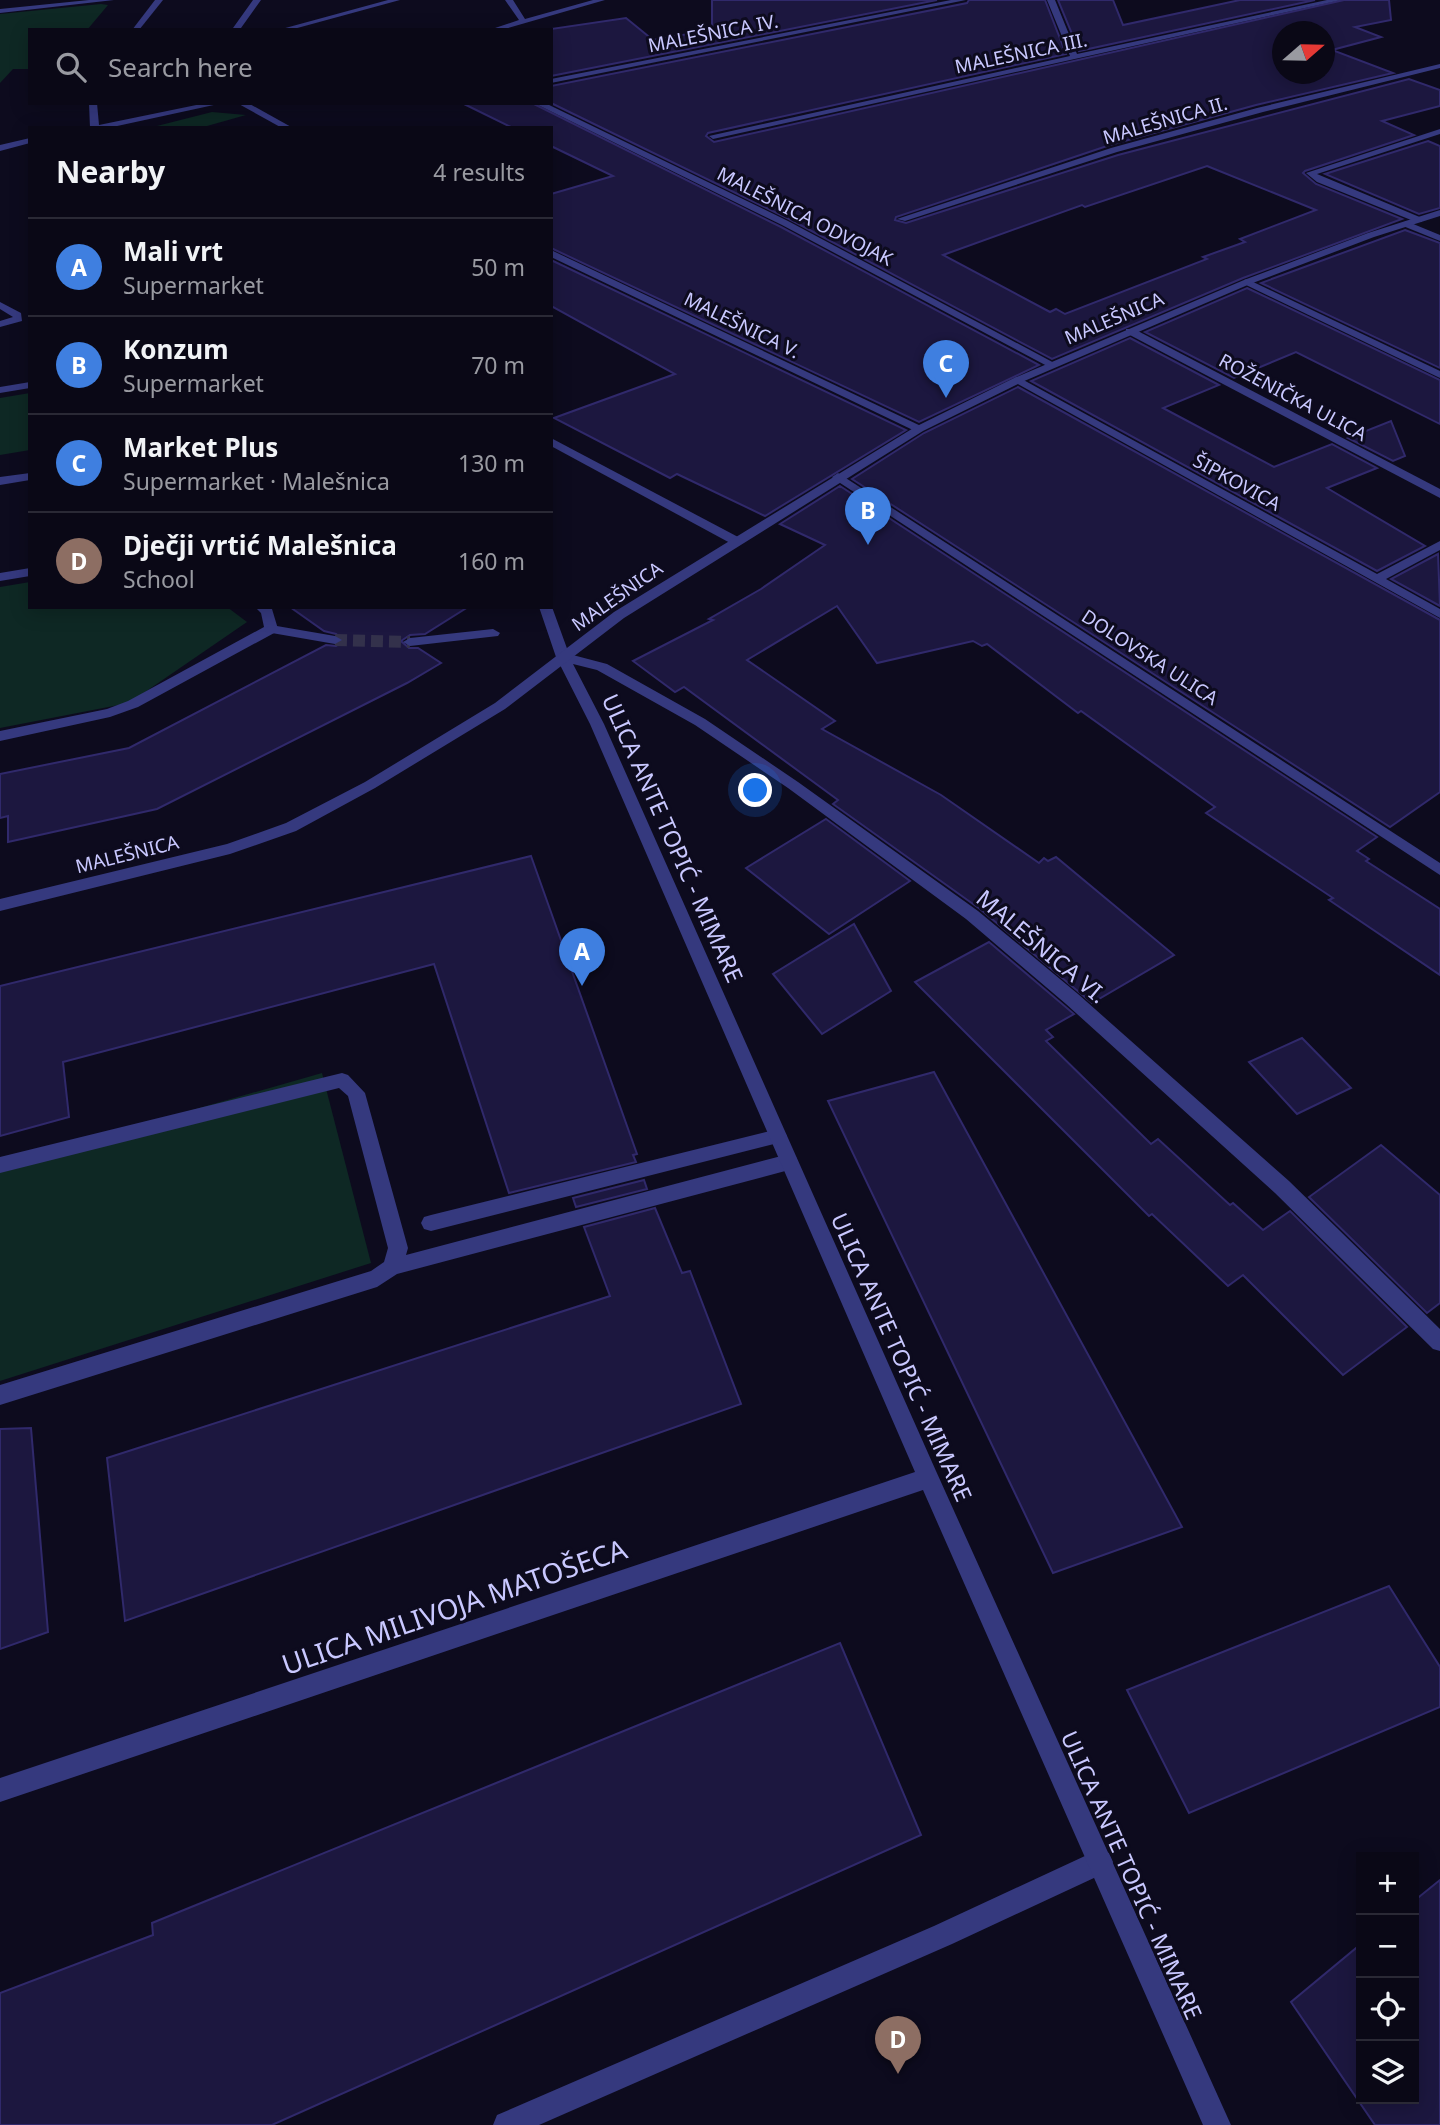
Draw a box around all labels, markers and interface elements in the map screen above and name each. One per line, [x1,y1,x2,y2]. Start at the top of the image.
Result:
street label: MALEŠNICA IV. [646,8,780,58]
north arrow [1272,21,1335,84]
street label: MALEŠNICA III. [952,26,1090,80]
search box [28,28,553,105]
icon: search [52,48,90,86]
text: Search here [108,49,253,85]
street label: MALEŠNICA II. [1100,90,1230,150]
text: Nearby [56,151,165,192]
text: 4 results [433,156,525,188]
street label: MALEŠNICA ODVOJAK [713,160,898,272]
text: Mali vrt [123,233,223,269]
text: A [71,251,87,283]
text: 50 m [471,251,525,283]
text: Supermarket [123,269,264,301]
street label: MALEŠNICA [1060,285,1168,351]
street label: MALEŠNICA V. [680,286,804,364]
text: Konzum [123,331,228,367]
pin: C [923,340,969,398]
street label: ROŽENIČKA ULICA [1214,347,1372,447]
text: B [71,349,87,381]
text: 70 m [471,349,525,381]
text: Supermarket [123,367,264,399]
text: Market Plus [123,429,278,465]
text: C [72,447,86,479]
text: 130 m [458,447,525,479]
street label: ŠIPKOVICA [1189,447,1286,517]
text: Supermarket · Malešnica [123,465,390,497]
pin: B [845,487,891,545]
text: Dječji vrtić Malešnica [123,527,397,563]
text: D [71,545,87,577]
text: 160 m [458,545,525,577]
street label: MALEŠNICA [566,555,668,637]
text: School [123,563,195,595]
street label: DOLOVSKA ULICA [1077,603,1224,711]
street label: ULICA ANTE TOPIĆ - MIMARE [595,689,751,987]
your location [738,773,772,807]
street label: MALEŠNICA [73,828,182,879]
street label: MALEŠNICA VI. [970,882,1114,1010]
pin: A [559,928,605,986]
street label: ULICA ANTE TOPIĆ - MIMARE [824,1208,980,1506]
street label: ULICA MILIVOJA MATOŠECA [276,1529,632,1683]
street label: ULICA ANTE TOPIĆ - MIMARE [1054,1726,1210,2024]
map controls [1356,1852,1419,2104]
button: + [1356,1852,1419,1915]
button: − [1356,1915,1419,1978]
button: locate [1356,1978,1419,2041]
pin: D [875,2016,921,2074]
button: layers [1356,2041,1419,2104]

